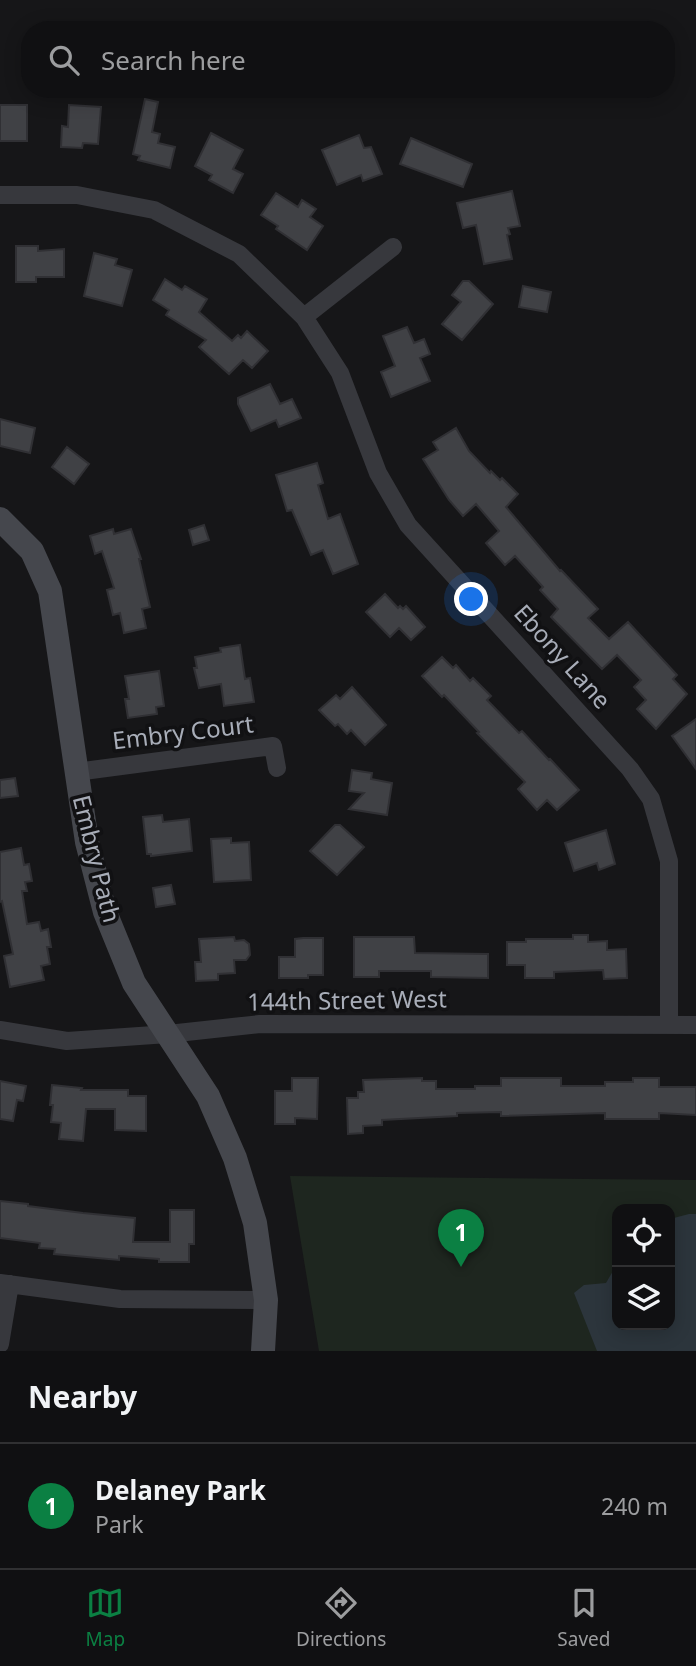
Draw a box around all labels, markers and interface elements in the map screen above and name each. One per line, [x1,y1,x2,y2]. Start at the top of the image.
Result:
search box [21,21,675,98]
icon: search [45,41,83,79]
text: Search here [101,42,246,78]
your location [454,582,488,616]
street label: Ebony Lane [507,597,619,715]
street label: Embry Court [110,706,256,757]
street label: Embry Path [66,791,129,926]
street label: 144th Street West [247,981,447,1018]
map controls [612,1204,675,1330]
button: locate [612,1204,675,1267]
pin: 1 [438,1209,484,1267]
button: layers [612,1267,675,1330]
text: Nearby [28,1376,137,1417]
text: Delaney Park [95,1472,266,1508]
text: 1 [44,1490,58,1522]
text: 240 m [601,1490,668,1522]
text: Park [95,1508,144,1540]
tab: Map [86,1584,125,1652]
tab: Directions [296,1584,386,1652]
tab: Saved [557,1584,610,1652]

